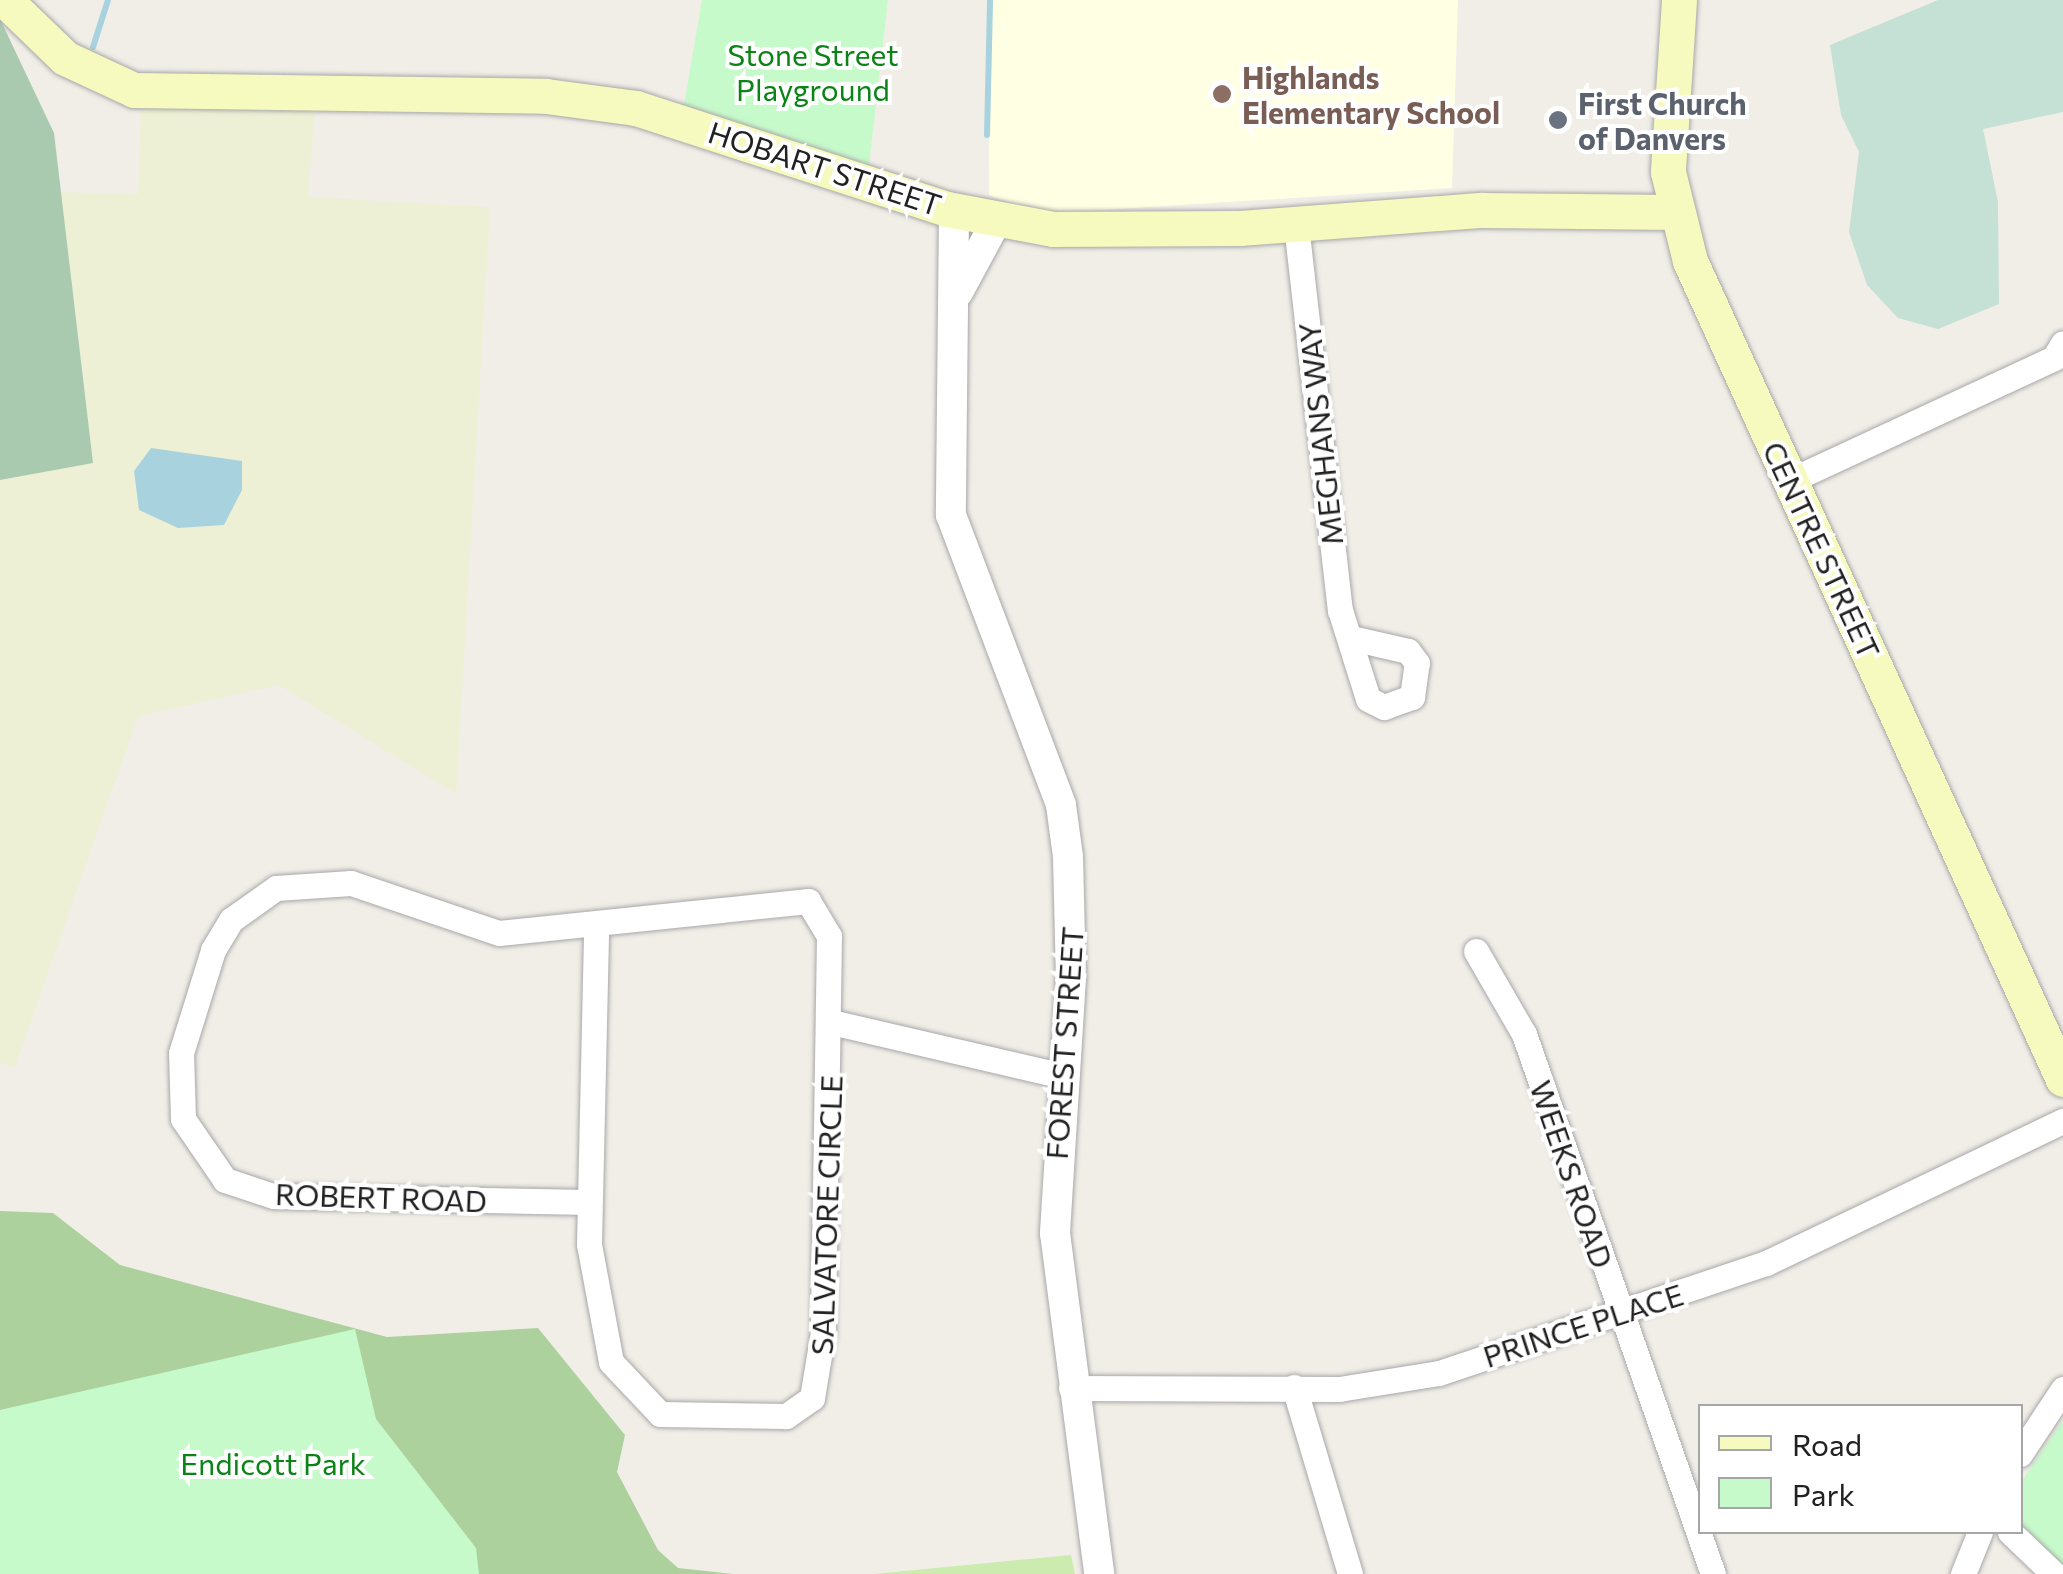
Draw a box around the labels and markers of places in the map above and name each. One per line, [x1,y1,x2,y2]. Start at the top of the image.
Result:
place label: Highlands Elementary School [1242,59,1500,130]
marker: Highlands Elementary School [1211,83,1233,105]
place label: First Church of Danvers [1578,85,1747,156]
marker: First Church of Danvers [1547,109,1569,131]

